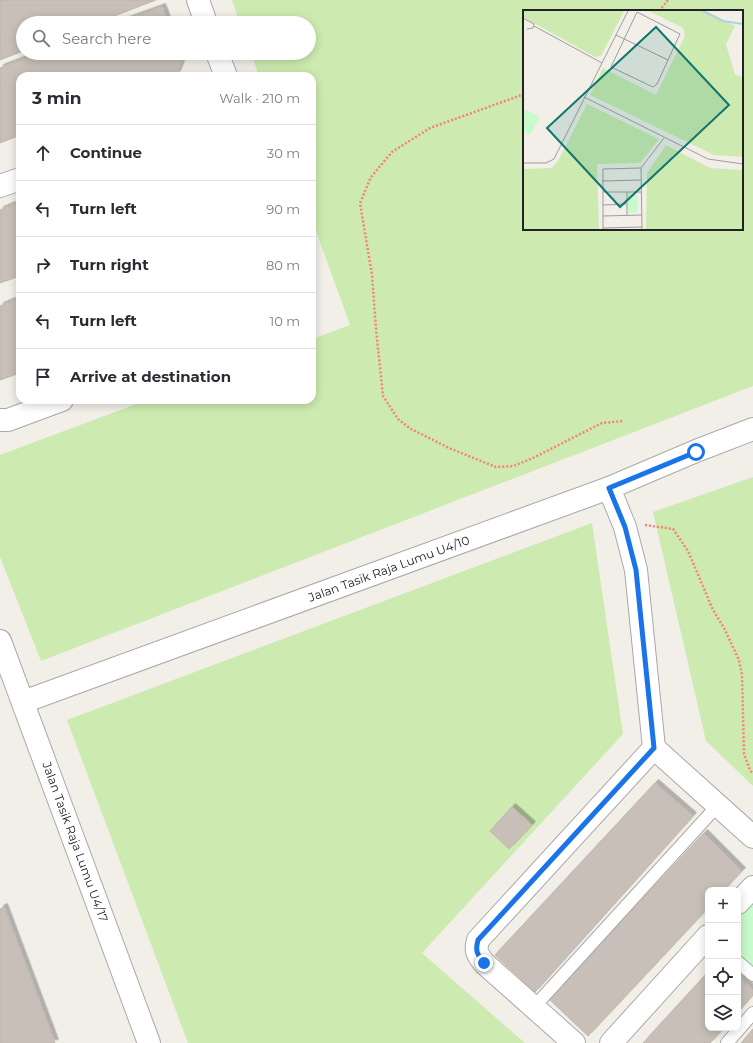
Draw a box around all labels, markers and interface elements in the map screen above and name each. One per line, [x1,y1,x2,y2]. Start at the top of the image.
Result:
inset map [523,10,743,230]
search box [16,16,316,60]
icon: search [30,27,52,49]
text: Search here [62,29,151,48]
text: 3 min [32,88,82,108]
text: Walk · 210 m [219,90,300,106]
icon: ahead [32,142,54,164]
text: Continue [70,143,142,162]
text: 30 m [267,145,300,161]
icon: left [32,198,54,220]
text: Turn left [70,199,137,218]
text: 90 m [266,201,300,217]
icon: right [32,254,54,276]
text: Turn right [70,255,149,274]
text: 80 m [266,257,300,273]
icon: left [32,310,54,332]
text: Turn left [70,311,137,330]
text: 10 m [270,313,300,329]
icon: arrive [32,366,54,388]
text: Arrive at destination [70,367,231,386]
route start [687,443,705,461]
street label: Jalan Tasik Raja Lumu U4/10 [305,532,471,605]
street label: Jalan Tasik Raja Lumu U4/17 [39,759,111,924]
map controls [705,887,741,1031]
button: + [705,887,741,923]
button: − [705,923,741,959]
route end [475,954,493,972]
button: locate [705,959,741,995]
button: layers [705,995,741,1031]

